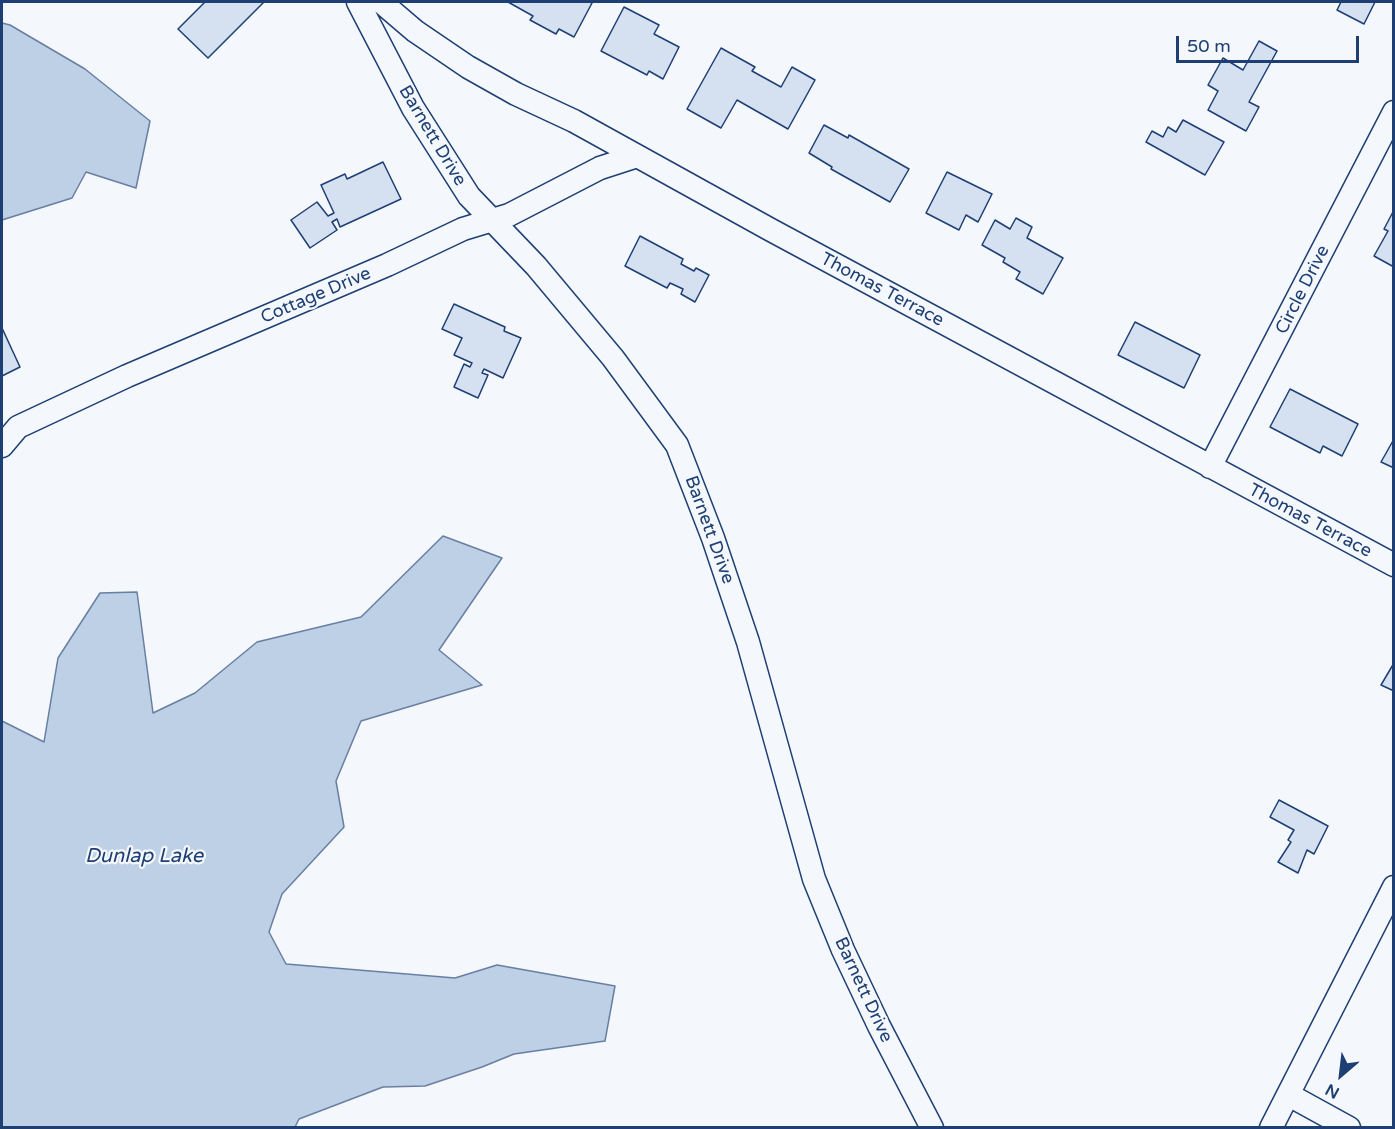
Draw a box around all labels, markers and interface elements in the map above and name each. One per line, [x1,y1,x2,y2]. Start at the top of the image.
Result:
scale bar [1179,24,1362,62]
text: 50 m [1187,35,1231,57]
street label: Barnett Drive [394,82,470,190]
street label: Circle Drive [1271,242,1335,338]
street label: Thomas Terrace [817,248,947,332]
street label: Cottage Drive [258,263,374,329]
street label: Barnett Drive [679,473,739,587]
street label: Thomas Terrace [1245,479,1375,563]
water label: Dunlap Lake [85,845,203,869]
street label: Barnett Drive [829,934,897,1046]
north arrow [1311,1045,1371,1105]
text: N [1322,1079,1343,1103]

